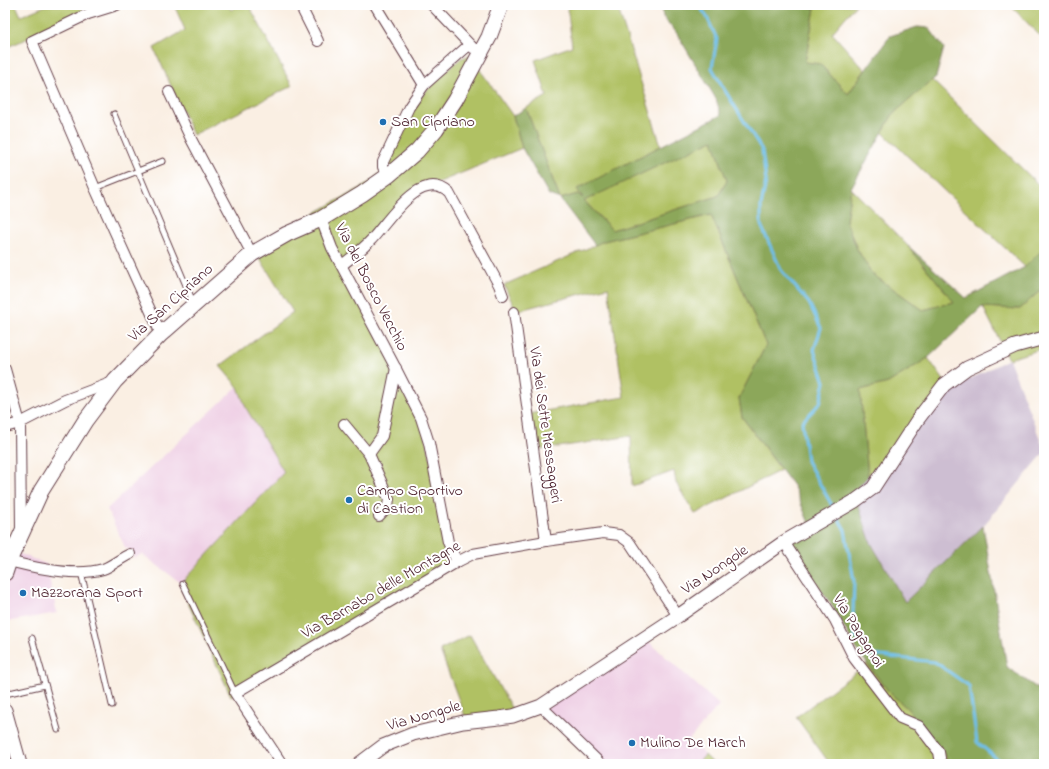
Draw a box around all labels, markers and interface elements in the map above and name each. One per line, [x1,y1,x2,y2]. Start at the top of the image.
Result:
place label: San Cipriano [391,110,475,134]
marker: San Cipriano [378,117,388,127]
street label: Via del Bosco Vecchio [328,218,414,355]
street label: Via San Cipriano [122,258,219,349]
street label: Via dei Sette Messaggeri [522,344,568,505]
place label: Campo Sportivo di Castion [357,479,463,521]
marker: Campo Sportivo di Castion [344,495,354,505]
street label: Via Barnabo delle Montagne [296,534,466,646]
street label: Via Nongole [676,538,754,602]
place label: Mazzorana Sport [31,581,143,605]
marker: Mazzorana Sport [18,588,28,598]
street label: Via Pagagnoi [825,589,890,673]
street label: Via Nongole [383,694,465,738]
place label: Mulino De March [640,731,746,755]
marker: Mulino De March [627,738,637,748]

